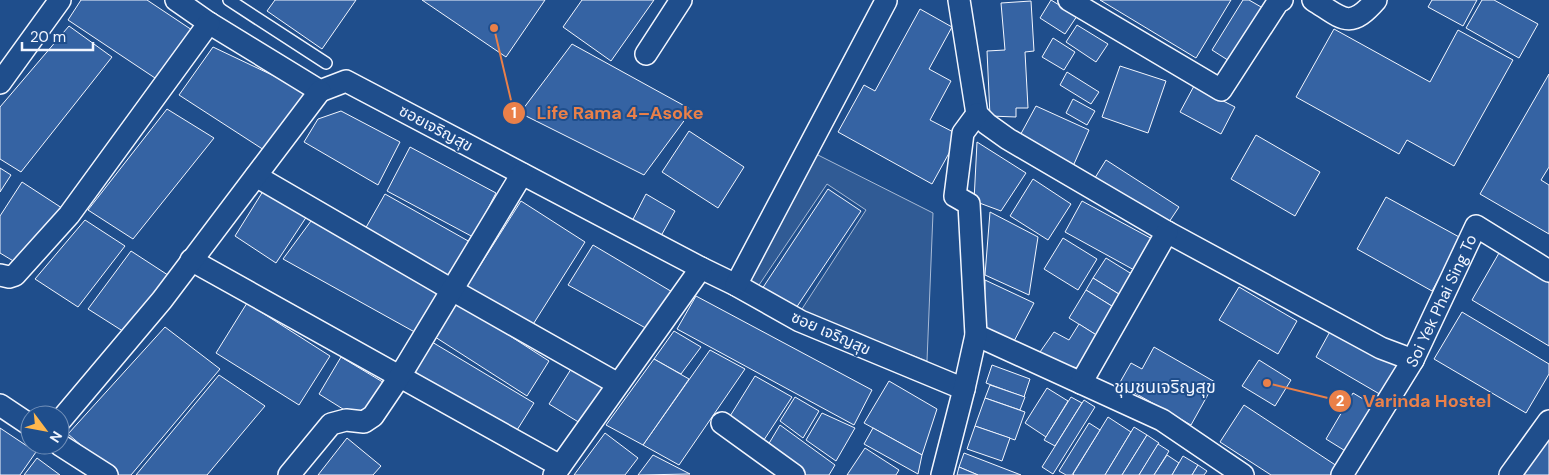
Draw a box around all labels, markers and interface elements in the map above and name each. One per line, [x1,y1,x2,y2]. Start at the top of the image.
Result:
scale bar [22,20,94,52]
text: 20 m [30,27,66,47]
callout: Life Rama 4–Asoke [502,96,714,129]
street label: ซอยเจริญสุข [395,100,477,156]
text: Life Rama 4–Asoke [536,101,704,125]
text: 1 [511,103,517,123]
street label: Soi Yek Phai Sing To [1401,231,1481,371]
street label: ซอย เจริญสุข [788,306,874,360]
district label: ชุมชนเจริญสุข [1114,375,1216,399]
callout: Varinda Hostel [1328,385,1501,418]
text: Varinda Hostel [1363,389,1491,413]
text: 2 [1336,391,1345,411]
north arrow [20,405,70,455]
text: N [46,428,66,446]

